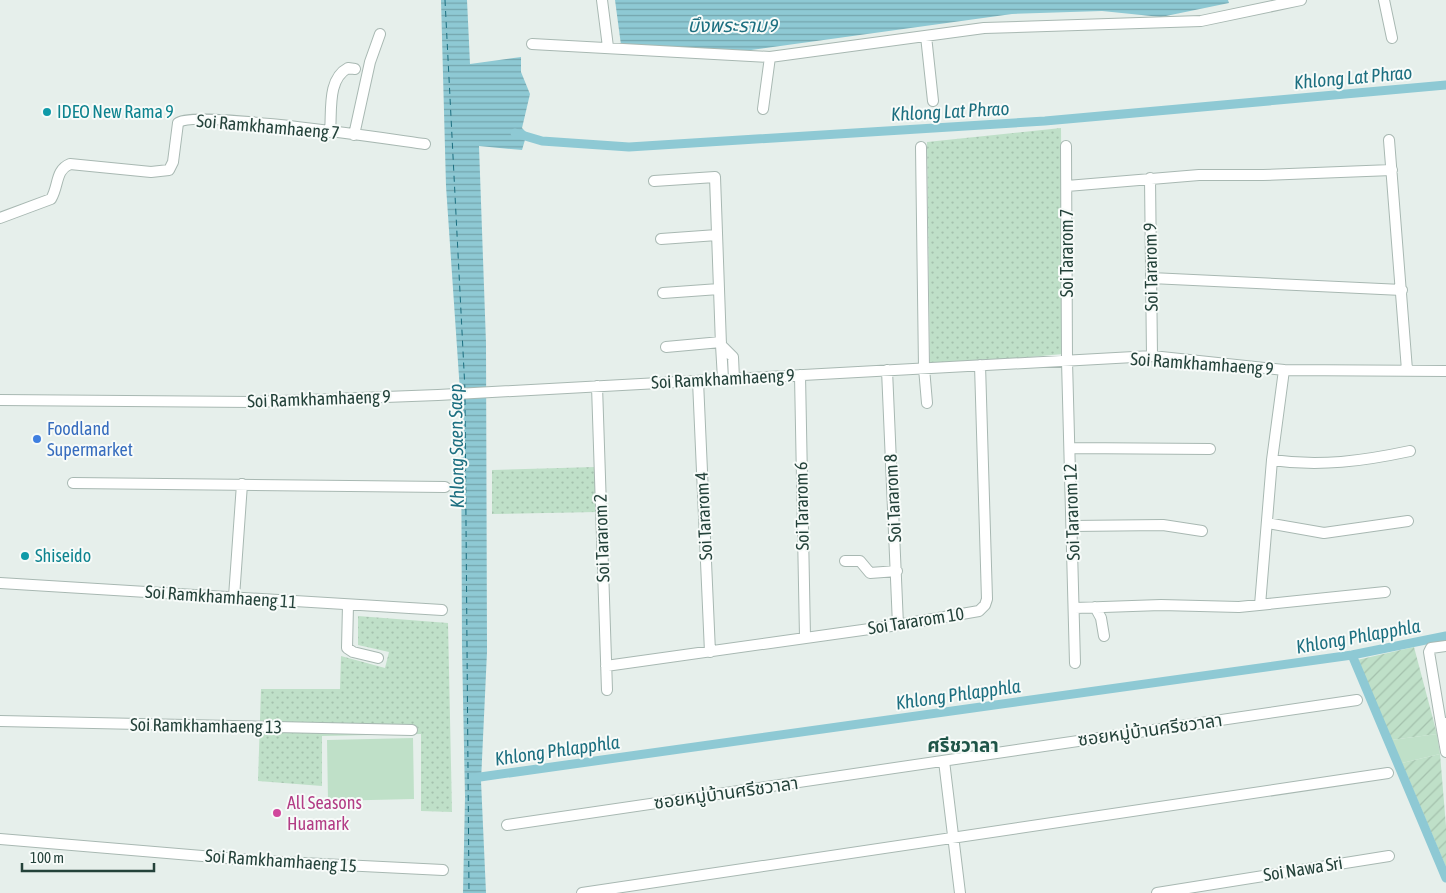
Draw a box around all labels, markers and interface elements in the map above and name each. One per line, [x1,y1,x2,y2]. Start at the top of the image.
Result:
water label: บึงพระราม 9 [688,14,778,36]
water label: Khlong Lat Phrao [1293,61,1413,93]
water label: Khlong Lat Phrao [890,97,1010,125]
place label: IDEO New Rama 9 [57,101,174,122]
marker: IDEO New Rama 9 [41,106,53,118]
street label: Soi Ramkhamhaeng 7 [196,110,340,143]
street label: Soi Tararom 7 [1056,209,1077,297]
street label: Soi Tararom 9 [1139,223,1162,311]
street label: Soi Ramkhamhaeng 9 [1130,348,1274,379]
street label: Soi Ramkhamhaeng 9 [651,364,795,393]
water label: Khlong Saen Saep [444,383,468,509]
street label: Soi Ramkhamhaeng 9 [247,386,391,411]
place label: Foodland Supermarket [47,418,133,460]
marker: Foodland Supermarket [31,433,43,445]
street label: Soi Tararom 8 [880,453,905,543]
street label: Soi Tararom 6 [790,462,813,550]
street label: Soi Tararom 12 [1059,463,1084,561]
street label: Soi Tararom 4 [691,471,716,561]
street label: Soi Tararom 2 [589,493,614,583]
place label: Shiseido [35,545,91,566]
marker: Shiseido [19,550,31,562]
street label: Soi Ramkhamhaeng 11 [144,581,298,612]
street label: Soi Tararom 10 [866,603,966,638]
water label: Khlong Phlapphla [1294,614,1422,658]
water label: Khlong Phlapphla [894,674,1022,714]
street label: ซอยหมู่บ้านศรีชวาลา [1076,709,1224,752]
street label: Soi Ramkhamhaeng 13 [130,714,282,737]
water label: Khlong Phlapphla [493,730,621,770]
district label: ศรีชวาลา [927,734,999,756]
street label: ซอยหมู่บ้านศรีชวาลา [652,772,800,815]
place label: All Seasons Huamark [287,792,362,834]
marker: All Seasons Huamark [271,807,283,819]
scale bar [22,840,155,872]
street label: Soi Ramkhamhaeng 15 [204,845,358,876]
text: 100 m [30,849,64,866]
street label: Soi Nawa Sri [1262,852,1344,885]

